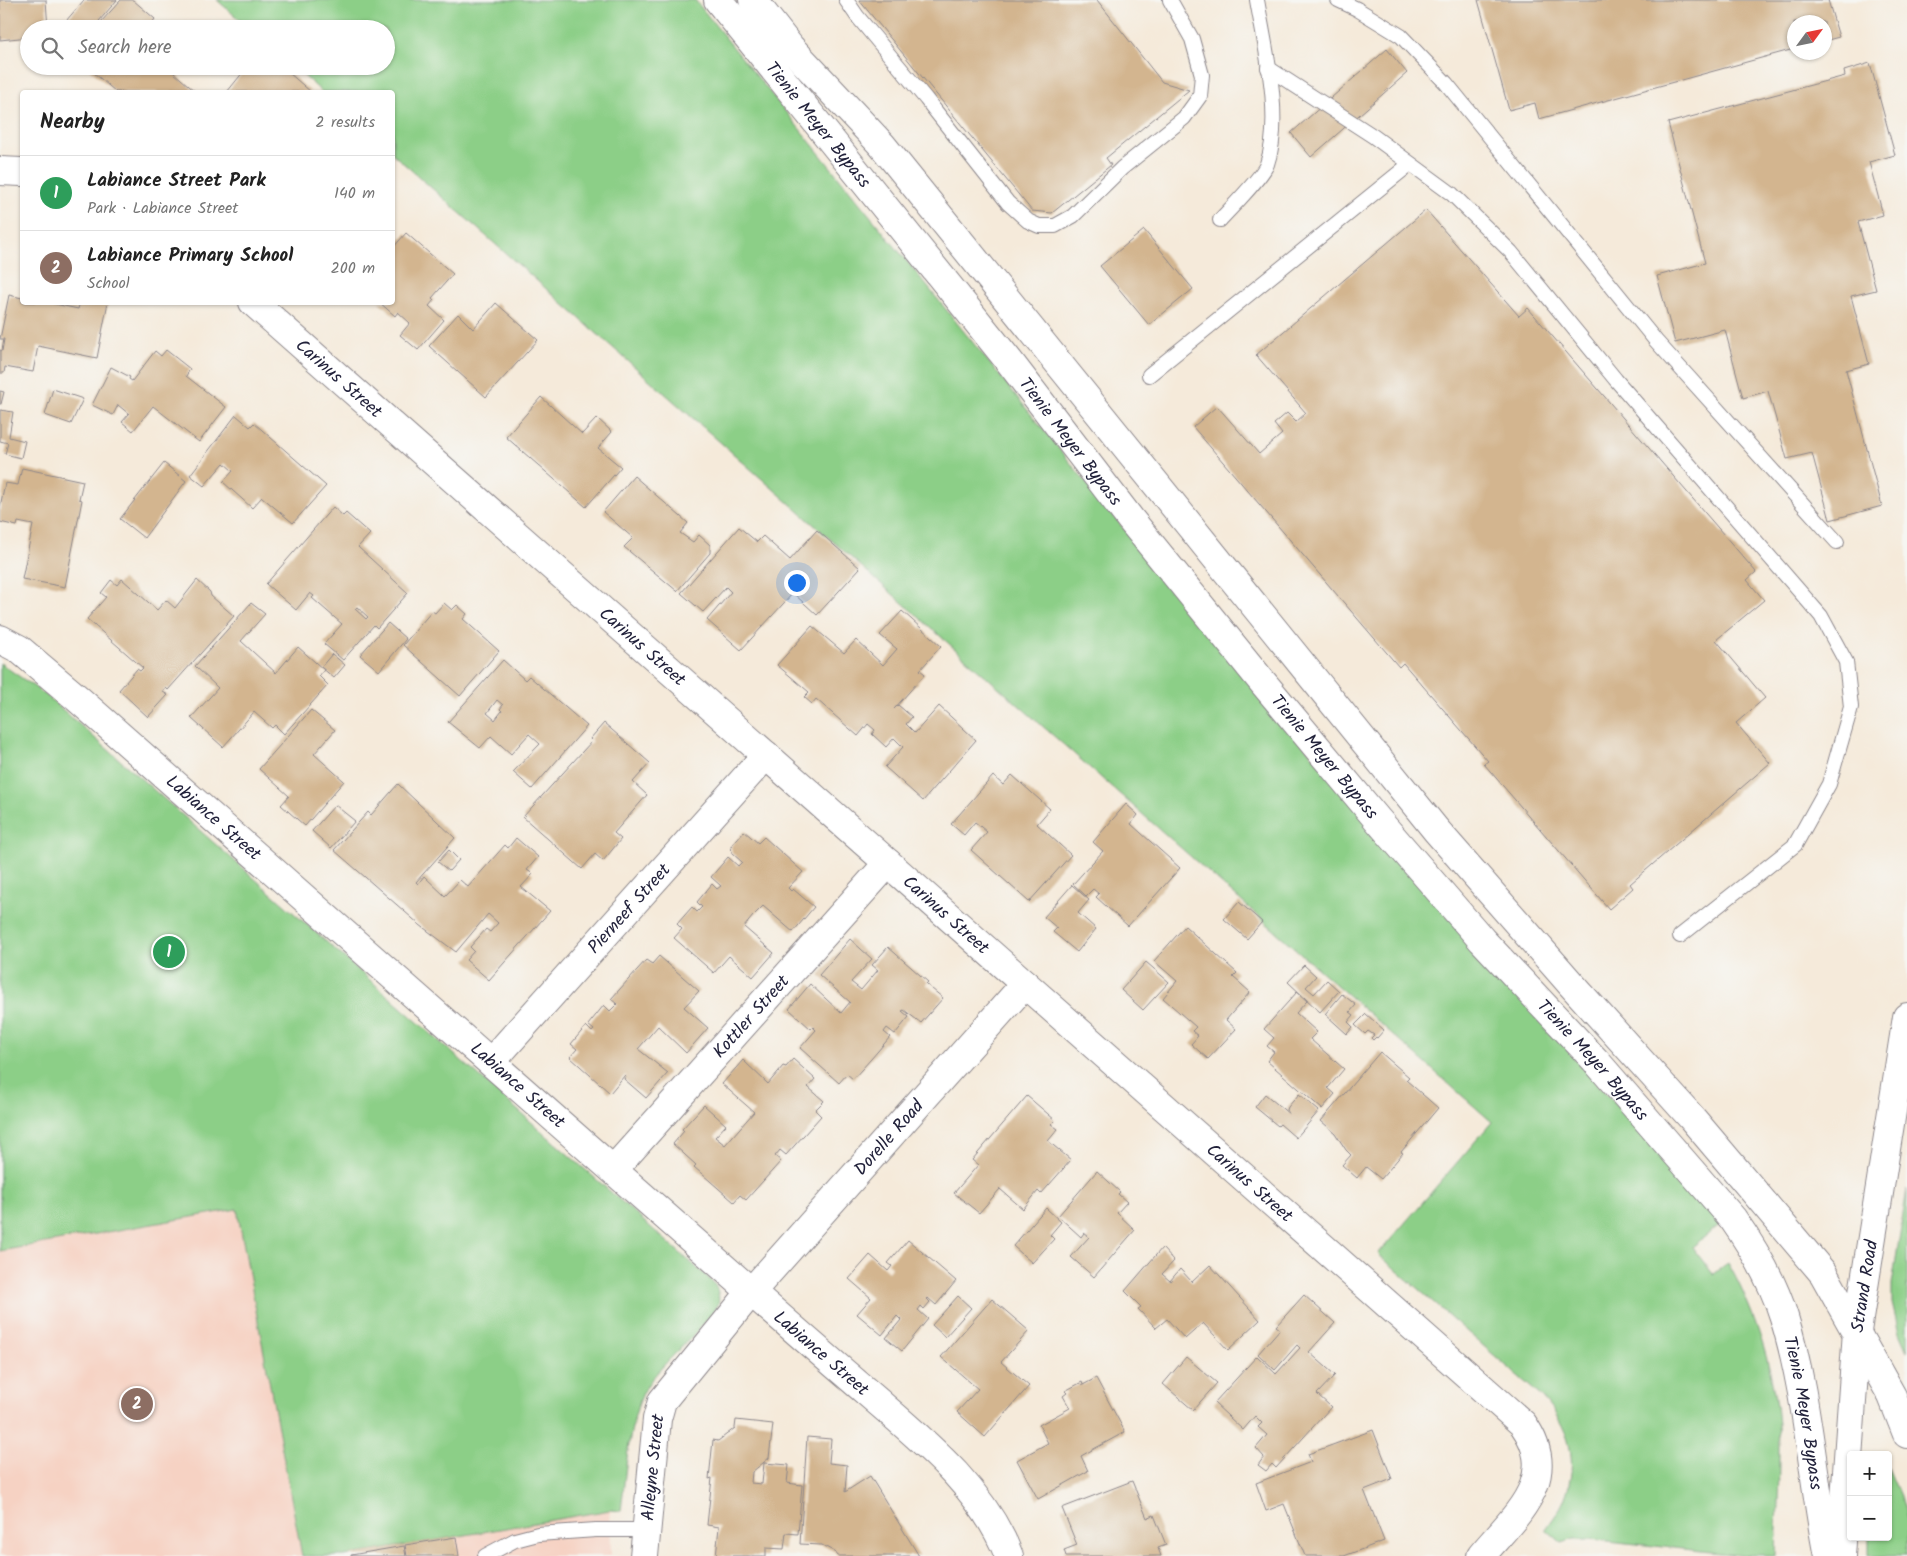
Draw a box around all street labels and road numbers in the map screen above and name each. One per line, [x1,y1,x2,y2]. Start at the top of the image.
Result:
street label: Tienie Meyer Bypass [757,56,878,195]
street label: Carinus Street [288,333,389,427]
street label: Tienie Meyer Bypass [1011,372,1129,513]
street label: Carinus Street [591,601,693,695]
street label: Tienie Meyer Bypass [1263,689,1385,827]
street label: Labiance Street [158,768,268,869]
street label: Pierneef Street [581,856,679,961]
street label: Carinus Street [895,869,996,963]
street label: Kottler Street [706,968,798,1066]
street label: Tienie Meyer Bypass [1529,993,1655,1129]
street label: Labiance Street [463,1036,572,1137]
street label: Dorelle Road [848,1093,932,1183]
street label: Carinus Street [1199,1137,1300,1231]
street label: Strand Road [1844,1237,1887,1335]
street label: Labiance Street [766,1304,876,1405]
street label: Tienie Meyer Bypass [1774,1333,1830,1492]
street label: Alleyne Street [634,1410,674,1522]

